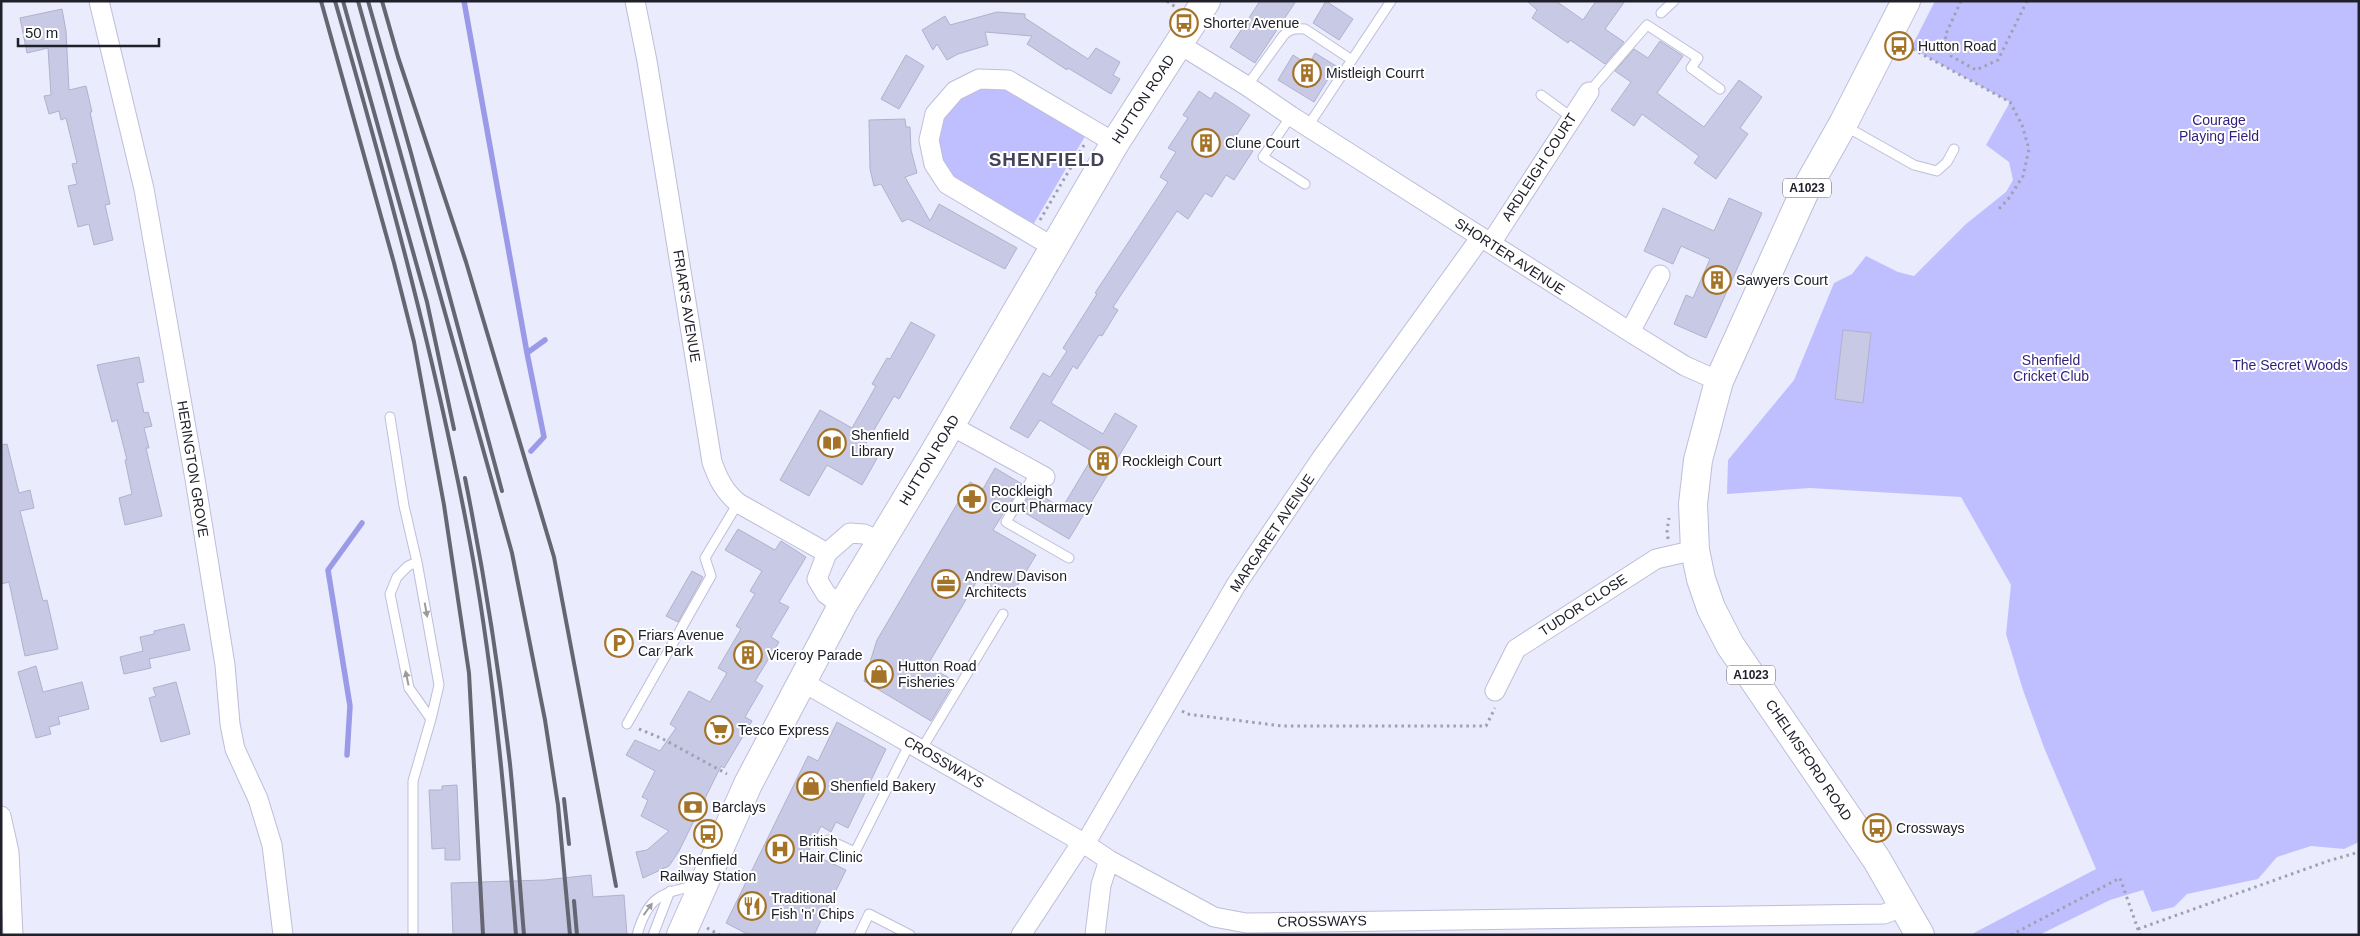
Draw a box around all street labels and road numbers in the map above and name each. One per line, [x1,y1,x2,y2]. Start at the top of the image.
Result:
street label: HUTTON ROAD [1108,52,1178,146]
street label: ARDLEIGH COURT [1498,110,1580,224]
road number: A1023 [1783,178,1831,198]
street label: SHORTER AVENUE [1452,214,1568,298]
street label: FRIAR'S AVENUE [670,249,704,363]
street label: HERINGTON GROVE [174,399,212,539]
street label: HUTTON ROAD [896,412,962,508]
street label: MARGARET AVENUE [1227,471,1317,595]
street label: TUDOR CLOSE [1536,571,1630,639]
road number: A1023 [1727,666,1775,684]
street label: CHELMSFORD ROAD [1763,697,1855,823]
street label: CROSSWAYS [901,733,987,791]
street label: CROSSWAYS [1277,912,1367,930]

